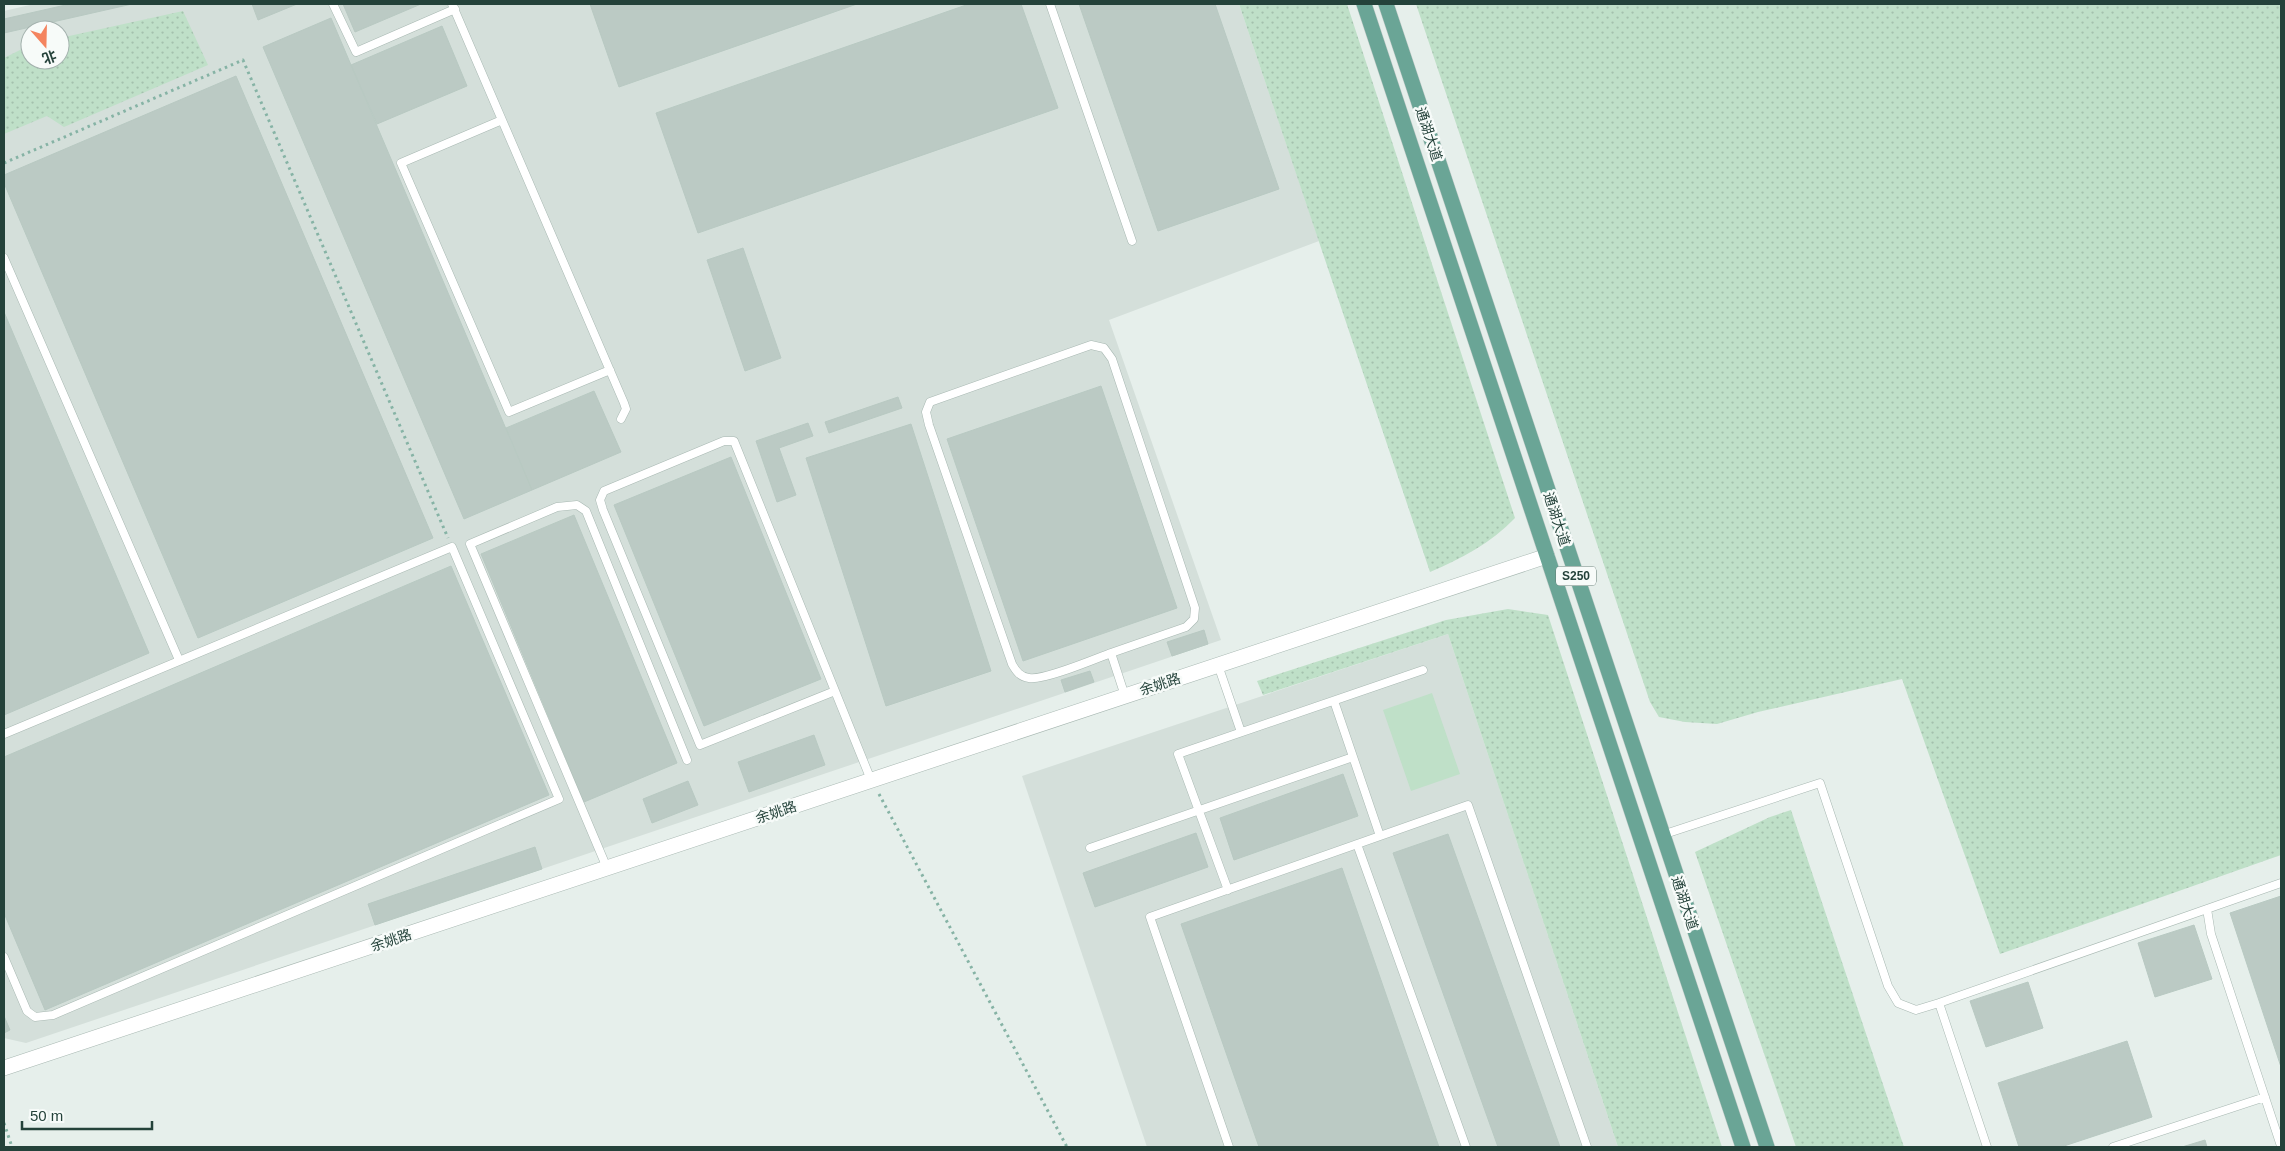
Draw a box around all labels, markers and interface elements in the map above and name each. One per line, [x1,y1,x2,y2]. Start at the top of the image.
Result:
north arrow [20,20,70,70]
text: 北 [40,47,59,67]
street label: 通湖大道 [1413,105,1445,163]
street label: 通湖大道 [1541,490,1573,548]
road number: S250 [1556,566,1596,586]
street label: 余姚路 [1138,670,1182,698]
street label: 余姚路 [754,798,798,826]
street label: 通湖大道 [1669,874,1701,932]
street label: 余姚路 [369,926,413,954]
scale bar [22,1098,152,1130]
text: 50 m [30,1107,63,1124]

